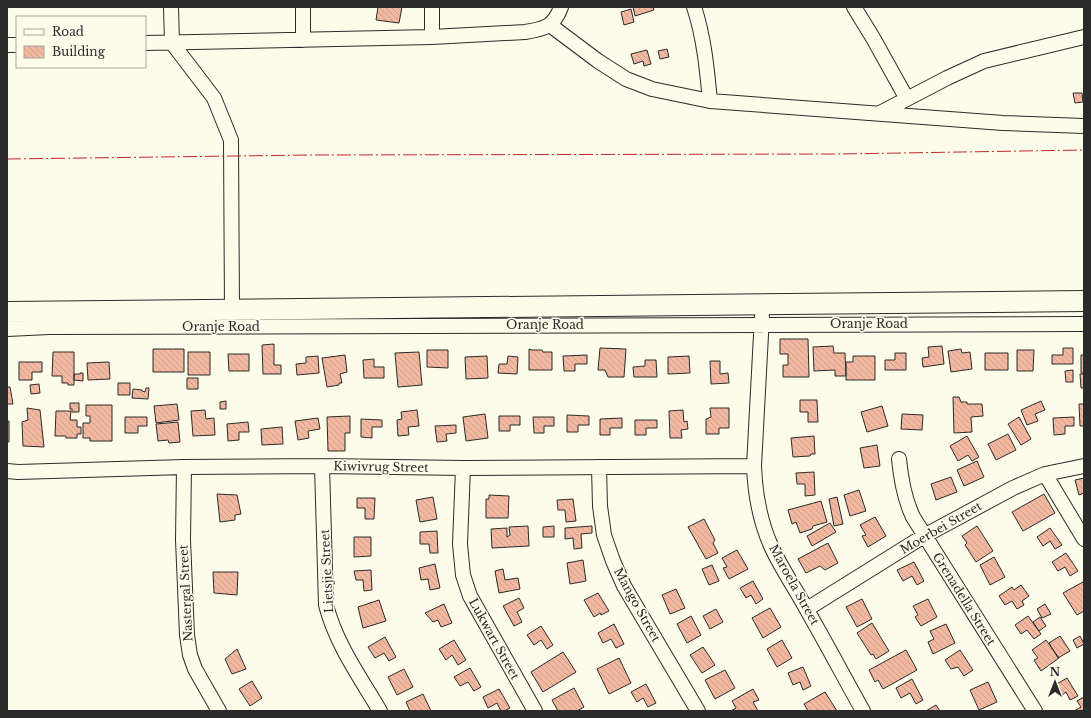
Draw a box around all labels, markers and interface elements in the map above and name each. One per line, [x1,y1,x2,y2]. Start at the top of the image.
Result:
legend [16,16,146,68]
text: Road [52,24,84,39]
text: Building [52,44,106,59]
street label: Oranje Road [830,316,908,331]
street label: Oranje Road [506,317,584,332]
street label: Oranje Road [182,319,260,334]
street label: Kiwivrug Street [333,458,429,475]
street label: Moerbei Street [897,498,985,557]
street label: Lietsjie Street [317,528,336,613]
street label: Maroela Street [766,542,823,628]
street label: Nastergal Street [175,544,196,642]
street label: Grenadella Street [930,550,999,648]
street label: Mango Street [611,565,664,645]
street label: Lukwart Street [466,595,523,682]
north arrow [1035,662,1075,702]
text: N [1050,665,1061,679]

